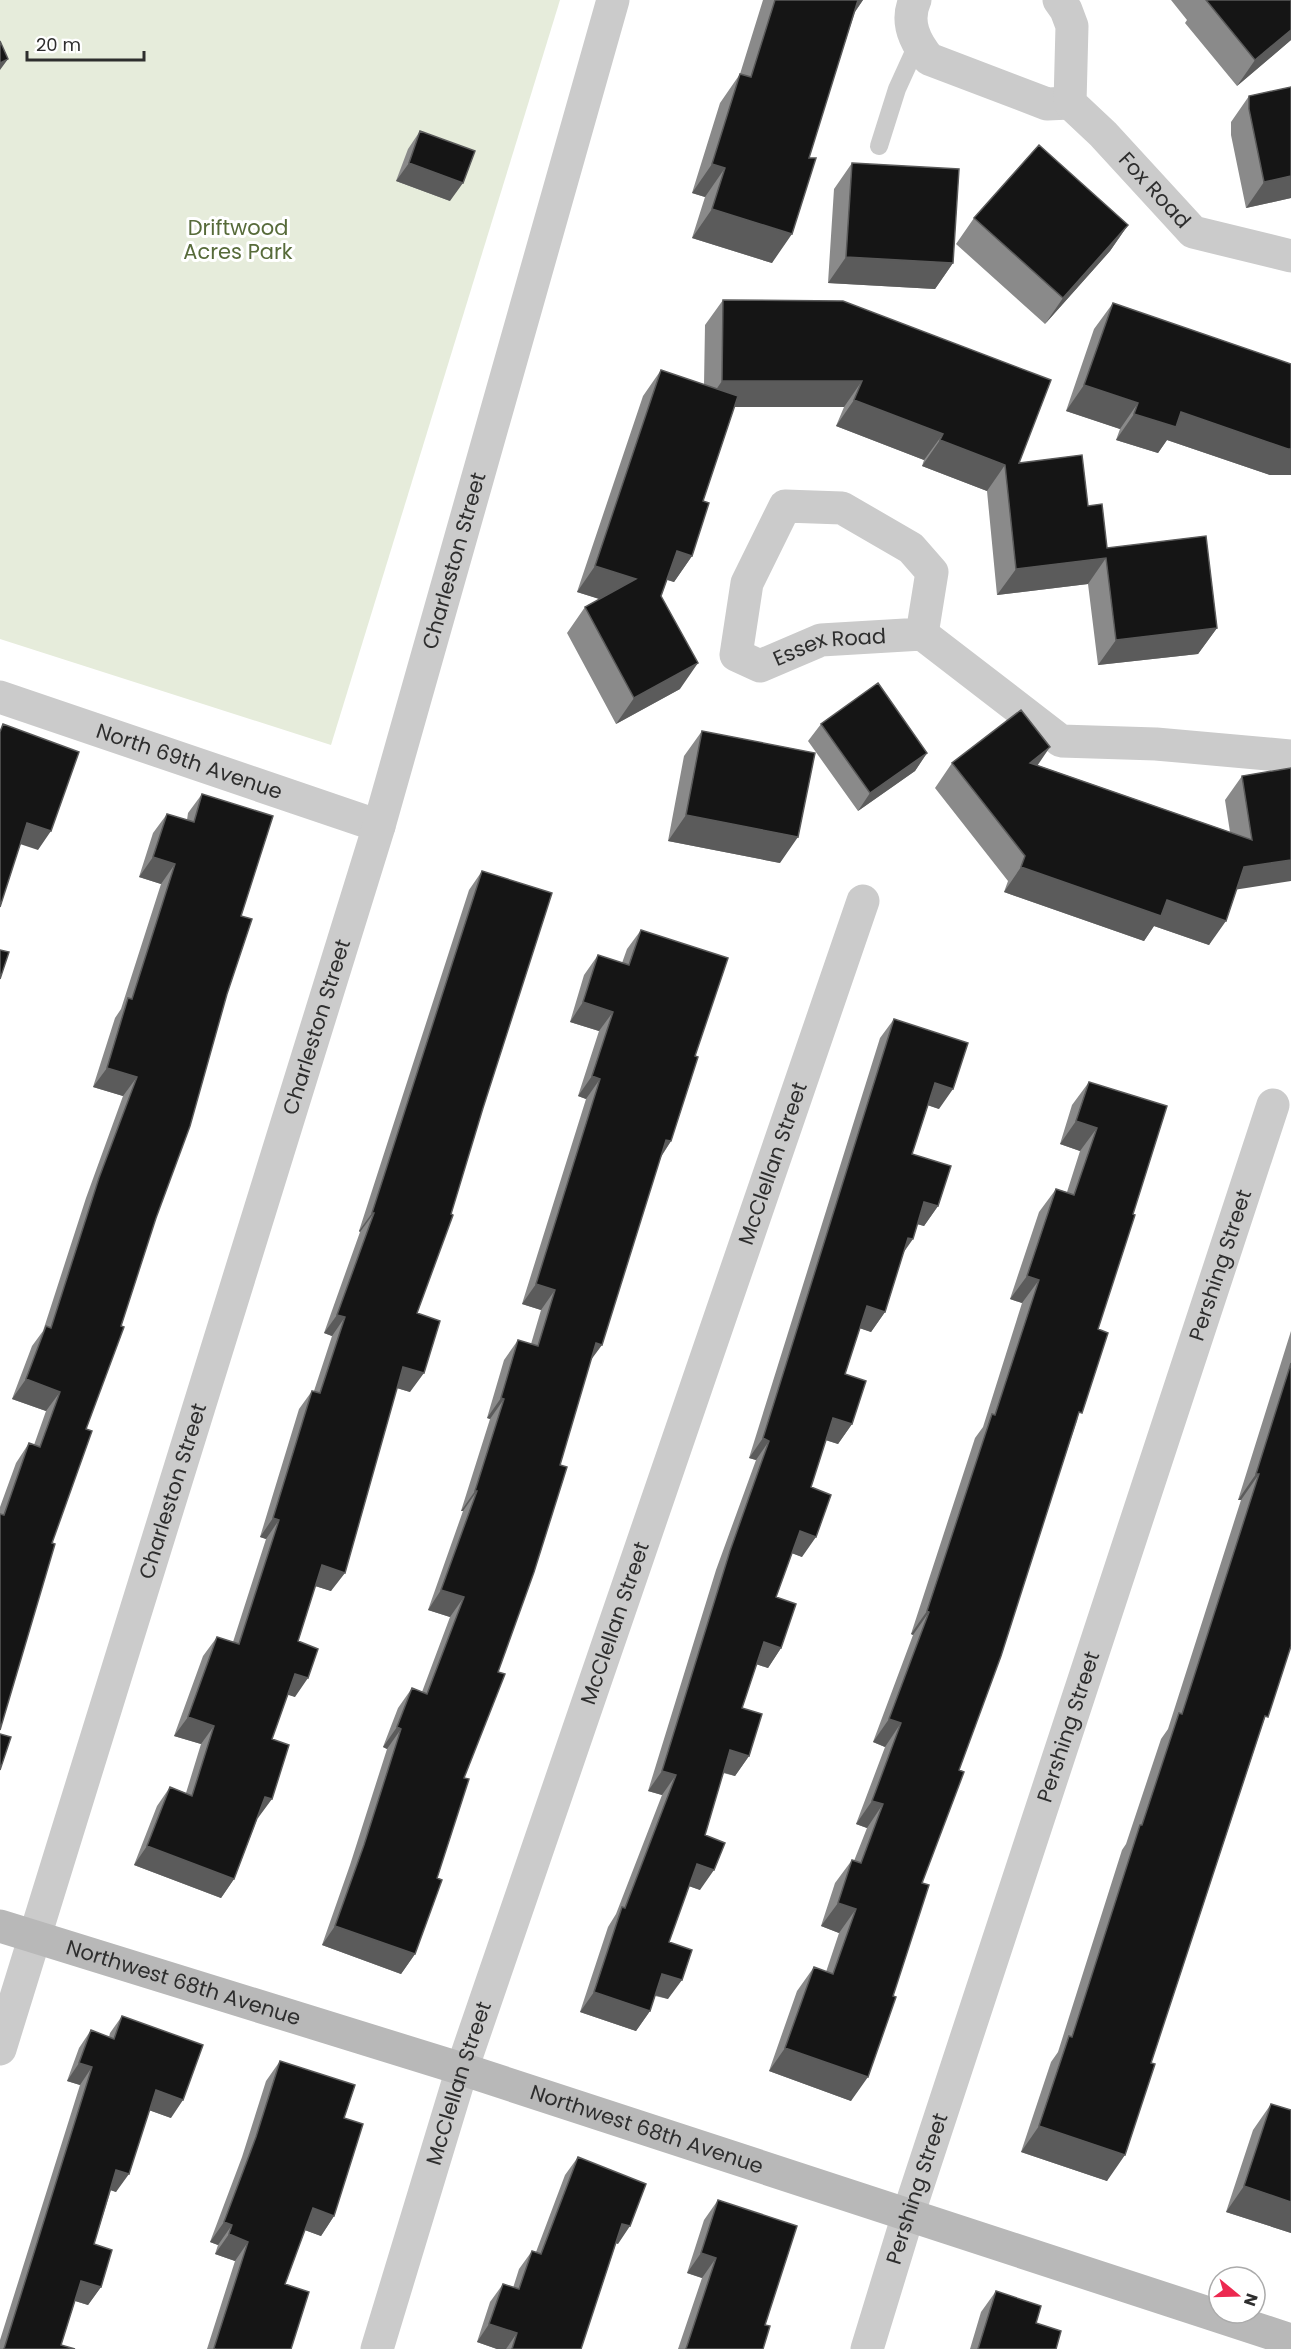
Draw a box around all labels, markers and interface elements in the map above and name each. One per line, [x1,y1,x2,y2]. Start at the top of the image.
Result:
scale bar [27,24,144,62]
text: 20 m [36,32,81,57]
street label: Fox Road [1112,145,1198,234]
park label: Driftwood Acres Park [183,213,293,266]
street label: Charleston Street [415,469,492,652]
street label: Essex Road [768,621,887,673]
street label: North 69th Avenue [93,716,286,806]
street label: Charleston Street [275,935,357,1118]
street label: McClellan Street [731,1078,814,1249]
street label: Pershing Street [1181,1186,1258,1344]
street label: Charleston Street [132,1400,213,1583]
street label: McClellan Street [573,1538,656,1708]
street label: Pershing Street [1030,1647,1106,1806]
street label: Northwest 68th Avenue [63,1932,304,2032]
street label: McClellan Street [419,1997,498,2169]
street label: Northwest 68th Avenue [526,2077,767,2181]
street label: Pershing Street [879,2109,955,2268]
north arrow [1207,2265,1267,2325]
text: N [1238,2290,1264,2309]

